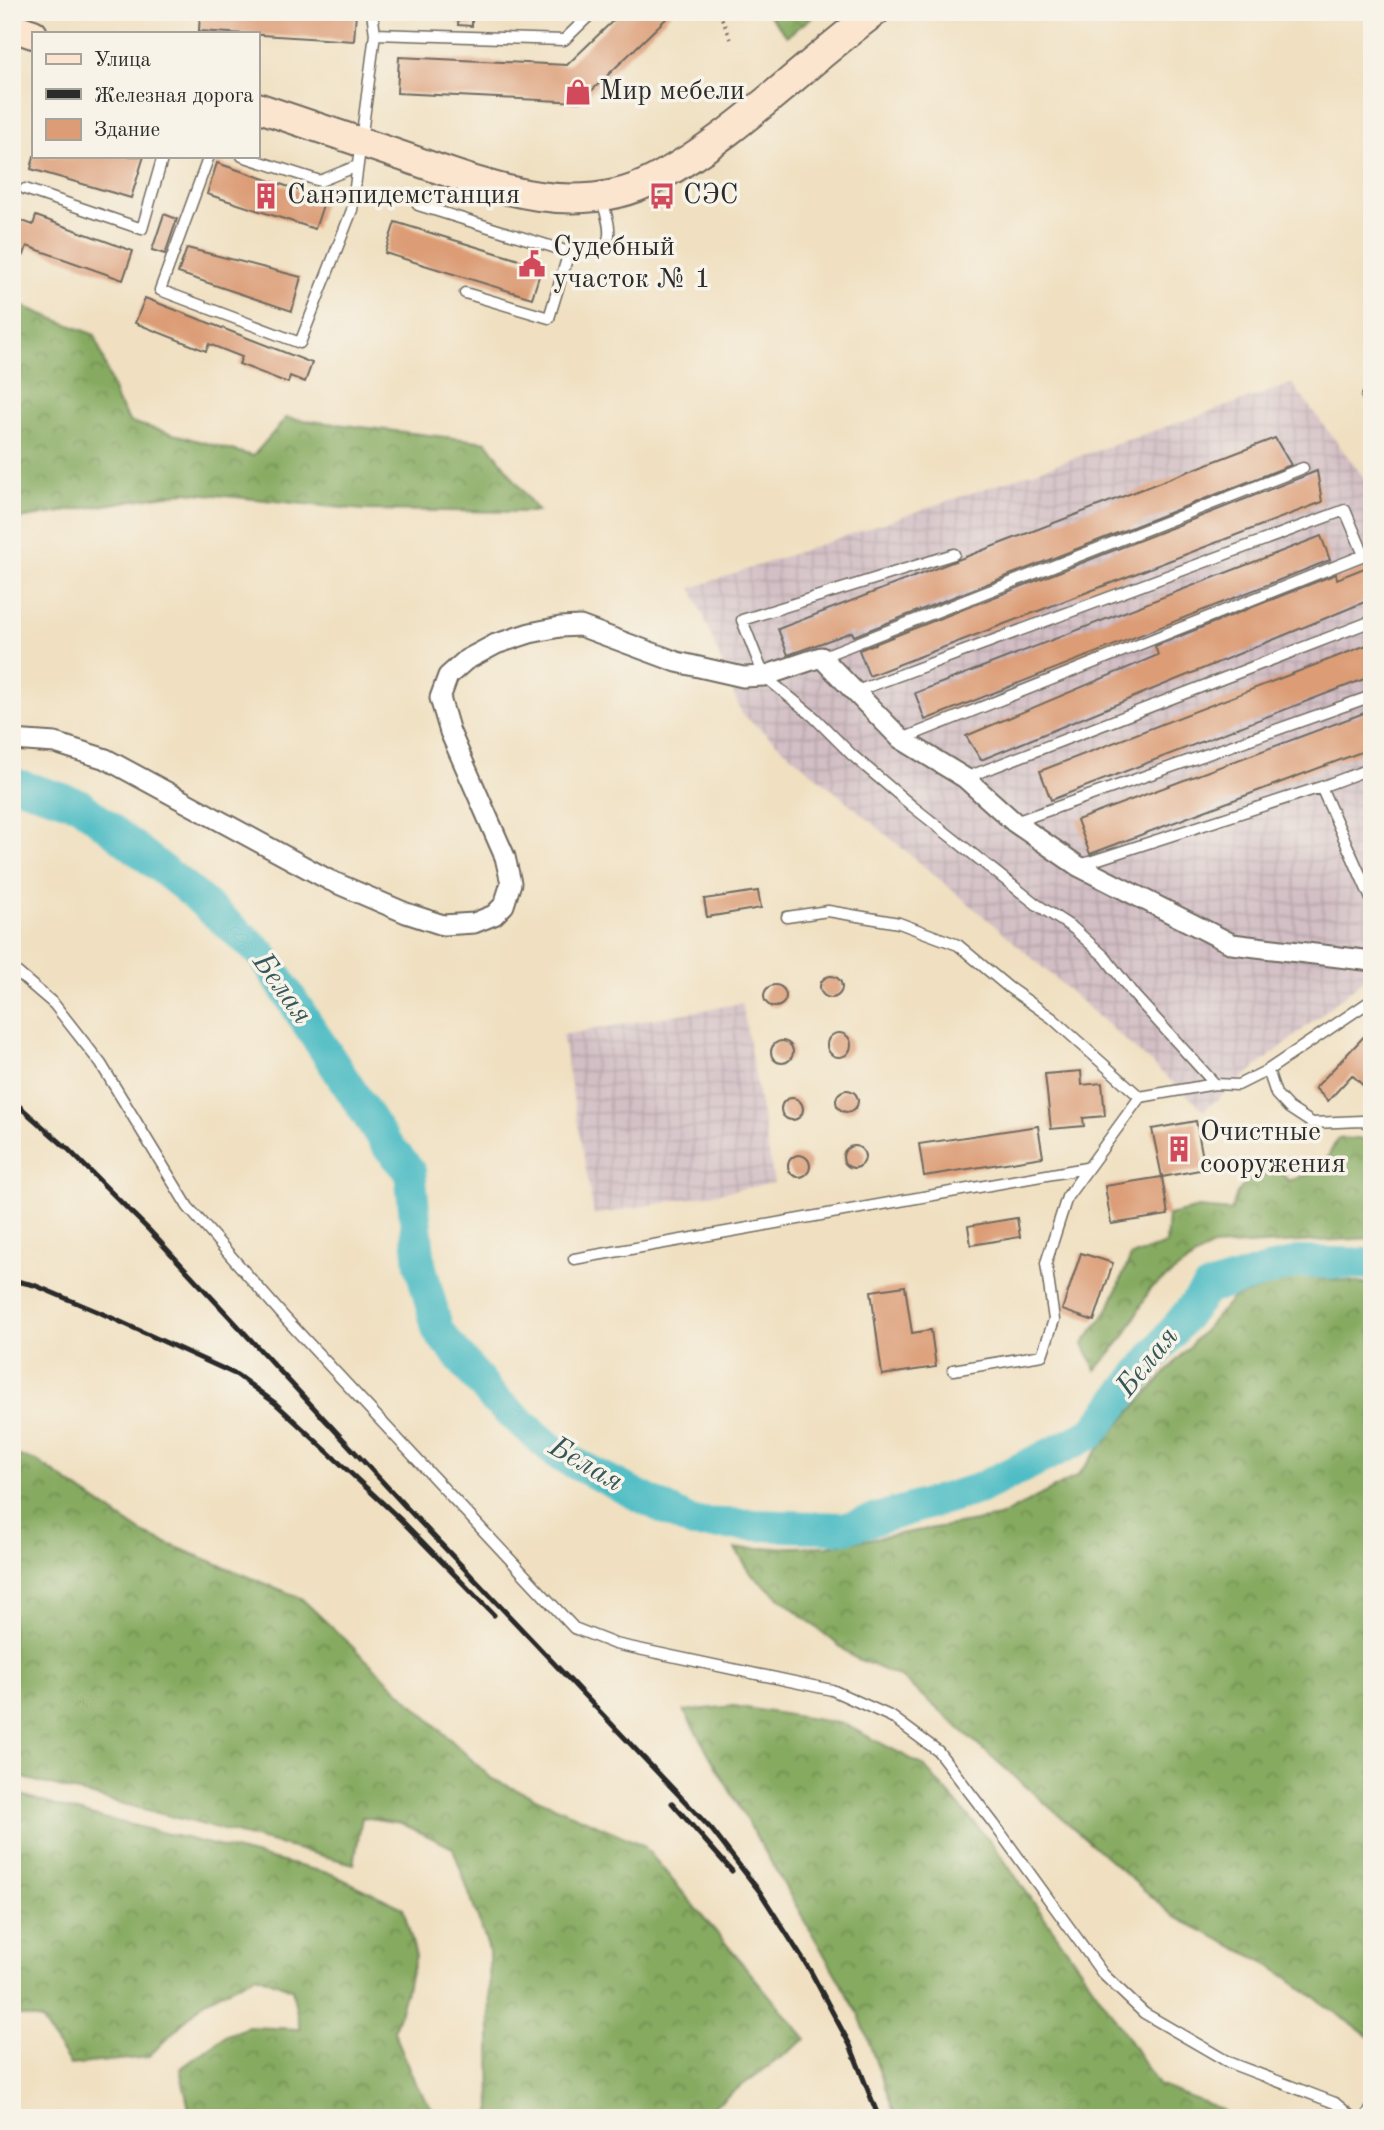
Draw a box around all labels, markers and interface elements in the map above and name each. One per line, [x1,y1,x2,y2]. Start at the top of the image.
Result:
legend [32,32,259,158]
text: Улица [94,50,151,71]
shop icon: Мир мебели [563,77,593,107]
place label: Мир мебели [599,78,745,106]
text: Железная дорога [94,86,254,107]
text: Здание [94,120,160,141]
building icon: Санэпидемстанция [251,181,281,211]
bus stop icon: СЭС [647,181,677,211]
place label: Санэпидемстанция [287,182,520,210]
place label: СЭС [683,182,738,210]
place label: Судебный участок № 1 [553,234,711,294]
public building icon: Судебный участок № 1 [517,249,547,279]
water label: Белая [246,947,318,1030]
place label: Очистные сооружения [1200,1119,1346,1179]
building icon: Очистные сооружения [1164,1134,1194,1164]
water label: Белая [1111,1322,1185,1403]
water label: Белая [543,1432,628,1498]

